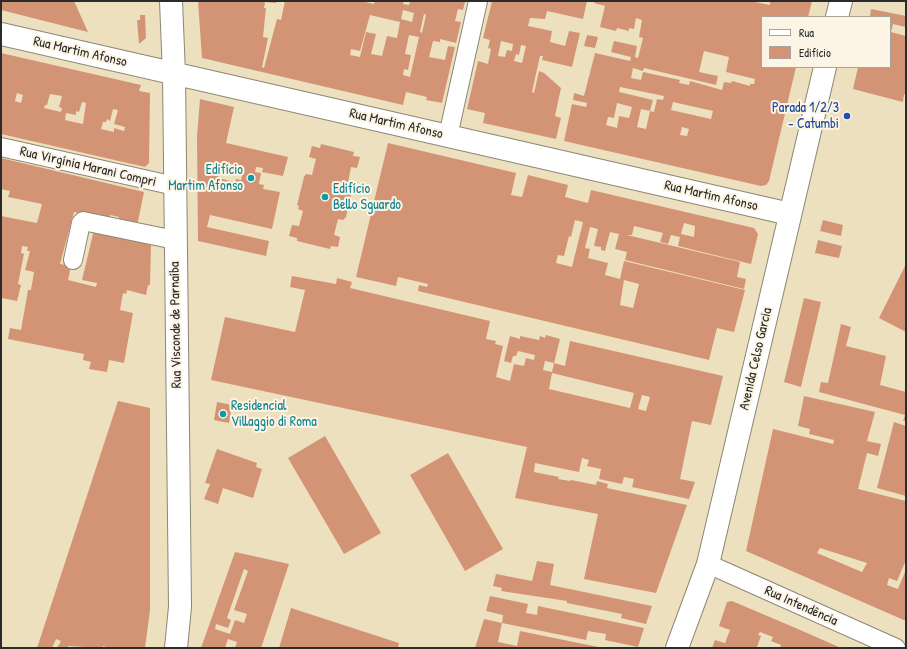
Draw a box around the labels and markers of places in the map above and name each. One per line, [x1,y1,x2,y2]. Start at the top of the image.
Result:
place label: Parada 1/2/3 - Catumbi [772,100,839,132]
marker: Parada 1/2/3 - Catumbi [842,111,852,121]
place label: Edifício Martim Afonso [168,162,243,194]
marker: Edifício Martim Afonso [246,173,256,183]
place label: Edifício Bello Sguardo [333,181,401,214]
marker: Edifício Bello Sguardo [320,192,330,202]
place label: Residencial Villaggio di Roma [231,398,317,430]
marker: Residencial Villaggio di Roma [218,409,228,419]

